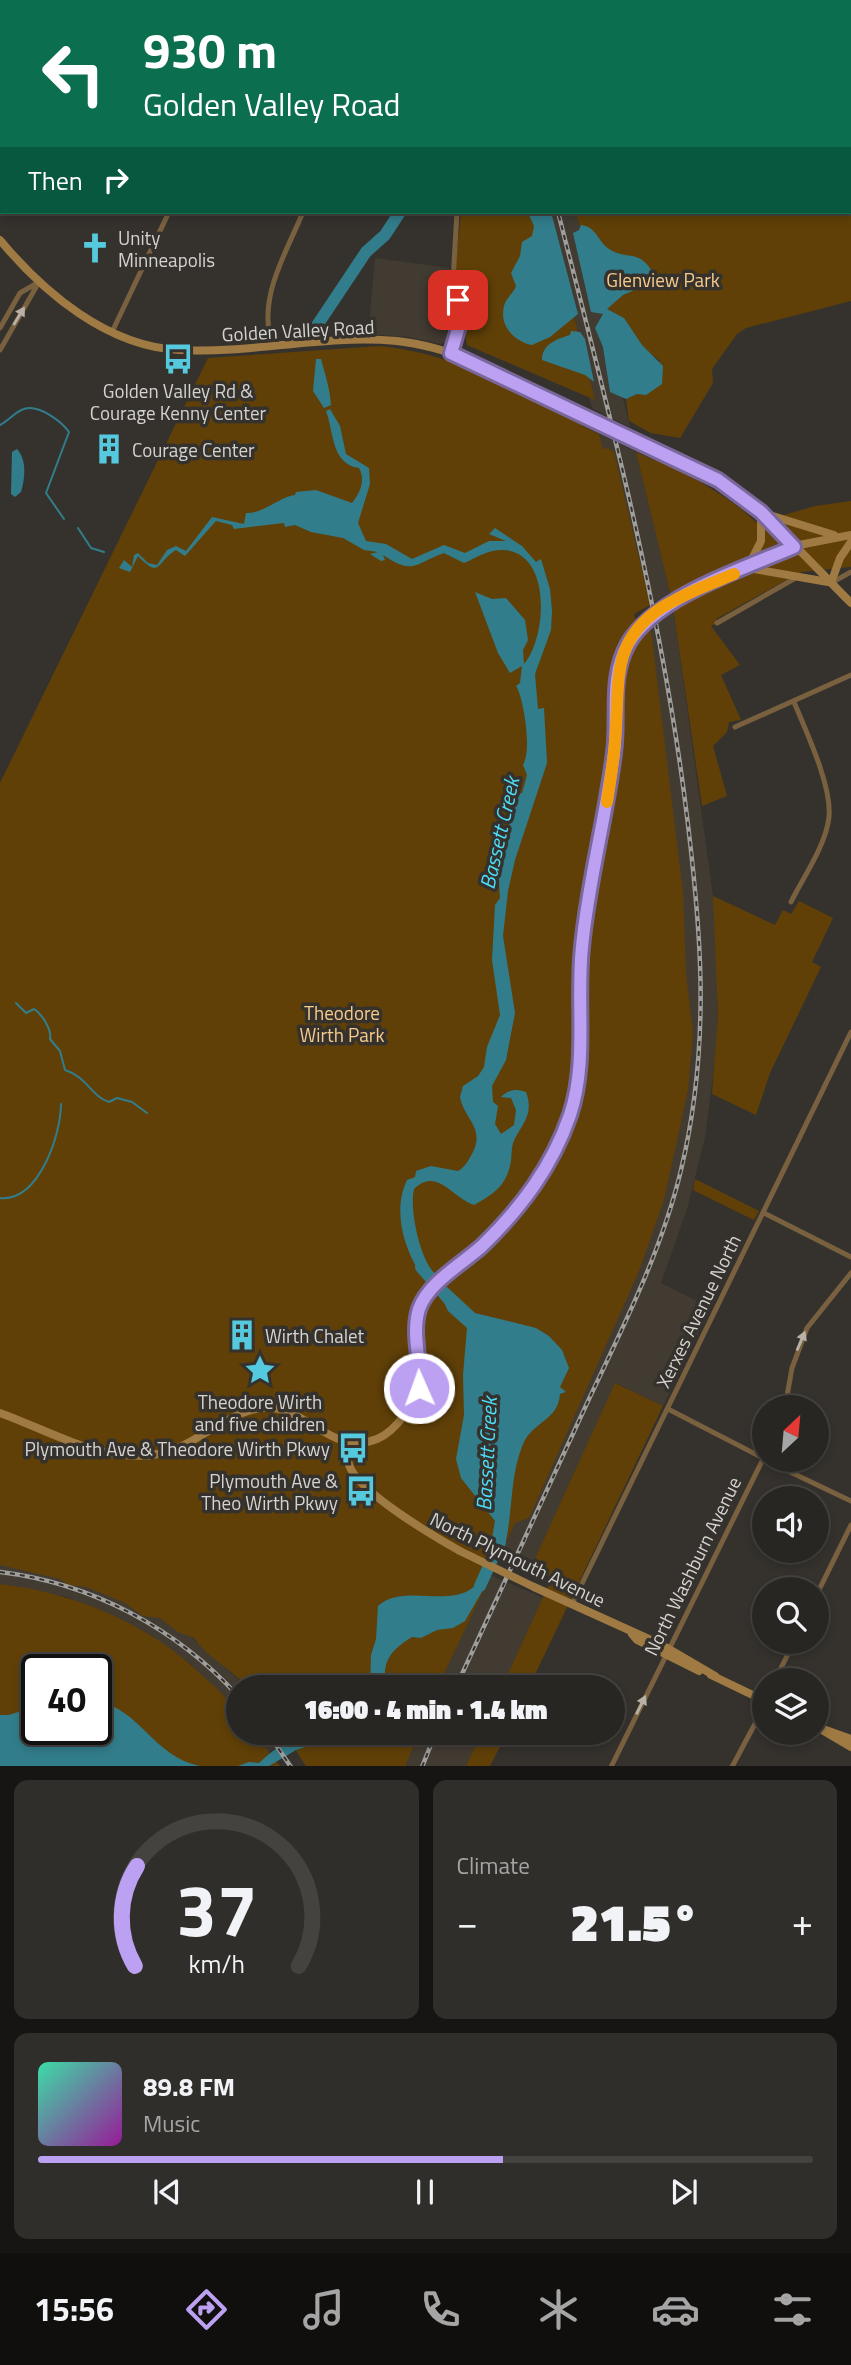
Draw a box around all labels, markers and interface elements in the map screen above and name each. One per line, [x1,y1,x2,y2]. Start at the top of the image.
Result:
text: 930 m [143,12,277,87]
icon: left [28,28,119,119]
text: Golden Valley Road [143,80,401,128]
text: Then [28,161,83,200]
icon: right [97,161,135,199]
place label: Unity Minneapolis [118,223,215,274]
church icon: Unity Minneapolis [78,231,112,265]
park label: Glenview Park [606,265,720,294]
pin [428,270,488,330]
icon: arrive [439,281,477,319]
one-way arrow [12,306,25,325]
street label: Golden Valley Road [221,312,375,348]
bus stop icon: Golden Valley Rd & Courage Kenny Center [161,342,195,376]
place label: Golden Valley Rd & Courage Kenny Center [90,376,267,427]
building icon: Courage Center [92,432,126,466]
place label: Courage Center [132,435,255,464]
water label: Bassett Creek [471,771,528,892]
park label: Theodore Wirth Park [300,998,385,1049]
street label: Xerxes Avenue North [648,1230,748,1392]
building icon: Wirth Chalet [225,1318,259,1352]
place label: Wirth Chalet [265,1321,365,1350]
one-way arrow [796,1330,807,1351]
position arrow [382,1351,456,1425]
place icon: Theodore Wirth and five children [243,1353,277,1387]
place label: Theodore Wirth and five children [195,1387,325,1438]
water label: Bassett Creek [467,1394,505,1512]
north arrow [752,1395,830,1472]
map controls [752,1395,829,1745]
bus stop icon: Plymouth Ave & Theodore Wirth Pkwy [336,1431,370,1465]
place label: Plymouth Ave & Theodore Wirth Pkwy [24,1434,330,1463]
place label: Plymouth Ave & Theo Wirth Pkwy [201,1466,338,1517]
street label: North Washburn Avenue [636,1472,748,1660]
bus stop icon: Plymouth Ave & Theo Wirth Pkwy [344,1474,378,1508]
button: sound [752,1486,829,1563]
street label: North Plymouth Avenue [425,1504,611,1614]
button: search [752,1577,829,1654]
speed limit sign: 40 [21,1654,112,1745]
button: layers [752,1668,829,1745]
text: 16:00 · 4 min · 1.4 km [304,1690,547,1729]
one-way arrow [635,1695,647,1715]
text: Climate [457,1848,530,1883]
text: 37 [175,1854,257,1964]
text: 21.5° [570,1882,699,1961]
text: − [457,1893,478,1951]
text: + [792,1893,813,1951]
text: km/h [188,1944,245,1982]
text: 89.8 FM [143,2067,235,2106]
text: Music [143,2106,200,2141]
icon: previous [148,2173,186,2211]
icon: pause [406,2173,444,2211]
icon: next [665,2173,703,2211]
text: 15:56 [34,2285,114,2333]
icon: directions [182,2285,231,2334]
icon: music [299,2285,348,2334]
icon: phone [416,2285,465,2334]
icon: climate [534,2285,583,2334]
icon: car [651,2285,700,2334]
icon: filters [768,2285,817,2334]

